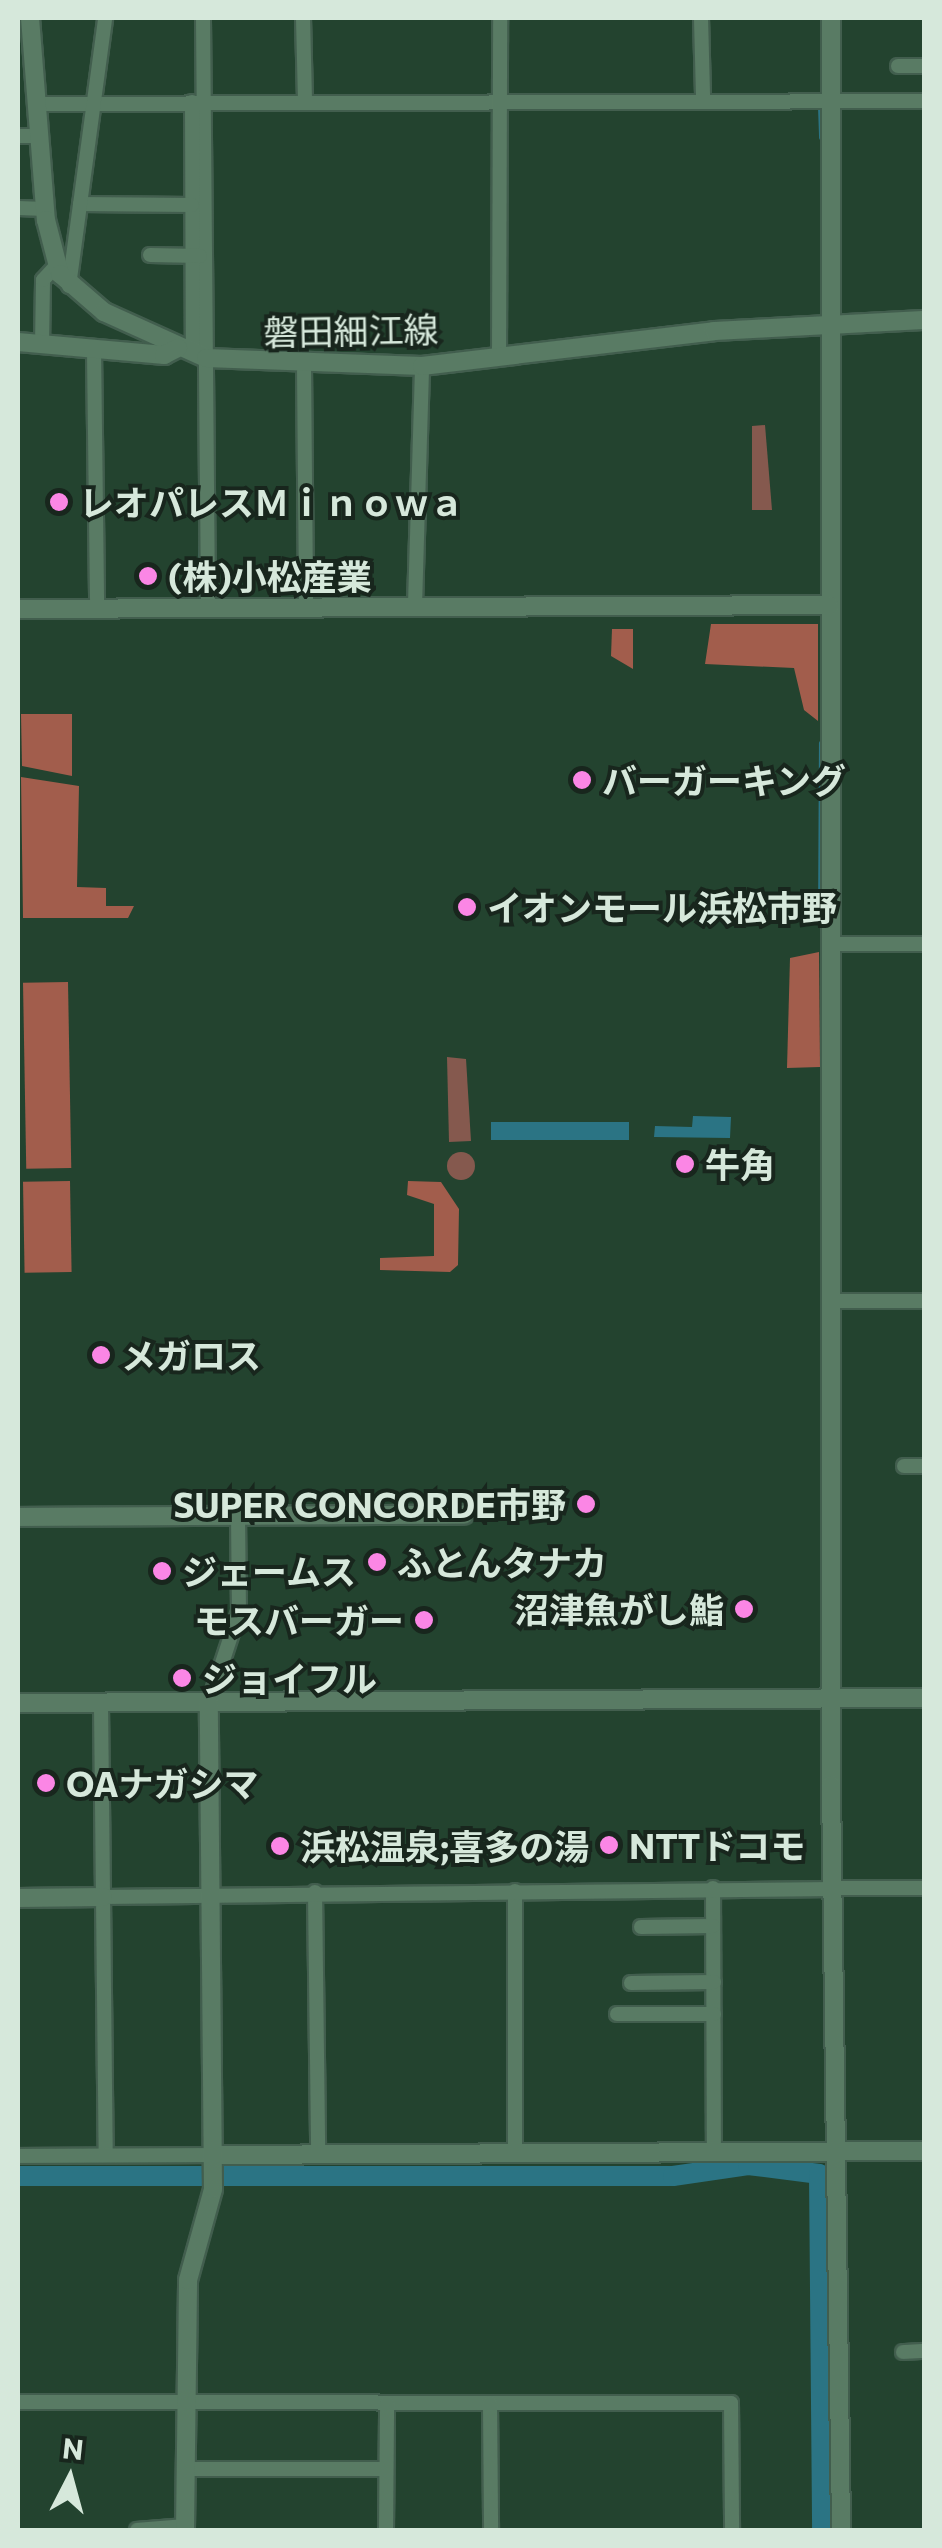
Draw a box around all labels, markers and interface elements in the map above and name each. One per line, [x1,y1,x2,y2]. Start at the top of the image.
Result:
street label: 磐田細江線 [263,307,439,353]
place label: レオパレスＭｉｎｏｗａ [79,481,464,523]
marker: レオパレスＭｉｎｏｗａ [48,491,70,513]
place label: (株)小松産業 [168,555,372,597]
marker: (株)小松産業 [137,565,159,587]
place label: バーガーキング [602,759,847,801]
marker: バーガーキング [571,769,593,791]
place label: イオンモール浜松市野 [487,886,837,928]
marker: イオンモール浜松市野 [456,896,478,918]
place label: 牛角 [705,1143,775,1185]
marker: 牛角 [674,1153,696,1175]
place label: メガロス [121,1334,261,1376]
marker: メガロス [90,1344,112,1366]
place label: SUPER CONCORDE市野 [173,1483,566,1525]
marker: SUPER CONCORDE市野 [575,1493,597,1515]
place label: ふとんタナカ [397,1541,607,1583]
place label: ジェームス [182,1550,357,1592]
marker: ふとんタナカ [366,1551,388,1573]
marker: ジェームス [151,1560,173,1582]
place label: 沼津魚がし鮨 [514,1588,724,1630]
marker: 沼津魚がし鮨 [733,1598,755,1620]
place label: モスバーガー [194,1599,404,1641]
marker: モスバーガー [413,1609,435,1631]
place label: ジョイフル [202,1657,377,1699]
marker: ジョイフル [171,1667,193,1689]
place label: OAナガシマ [66,1762,259,1804]
marker: OAナガシマ [35,1772,57,1794]
place label: NTTドコモ [629,1824,805,1866]
place label: 浜松温泉;喜多の湯 [300,1825,589,1867]
marker: NTTドコモ [598,1834,620,1856]
marker: 浜松温泉;喜多の湯 [269,1835,291,1857]
north arrow [20,2428,120,2528]
text: N [61,2430,85,2466]

